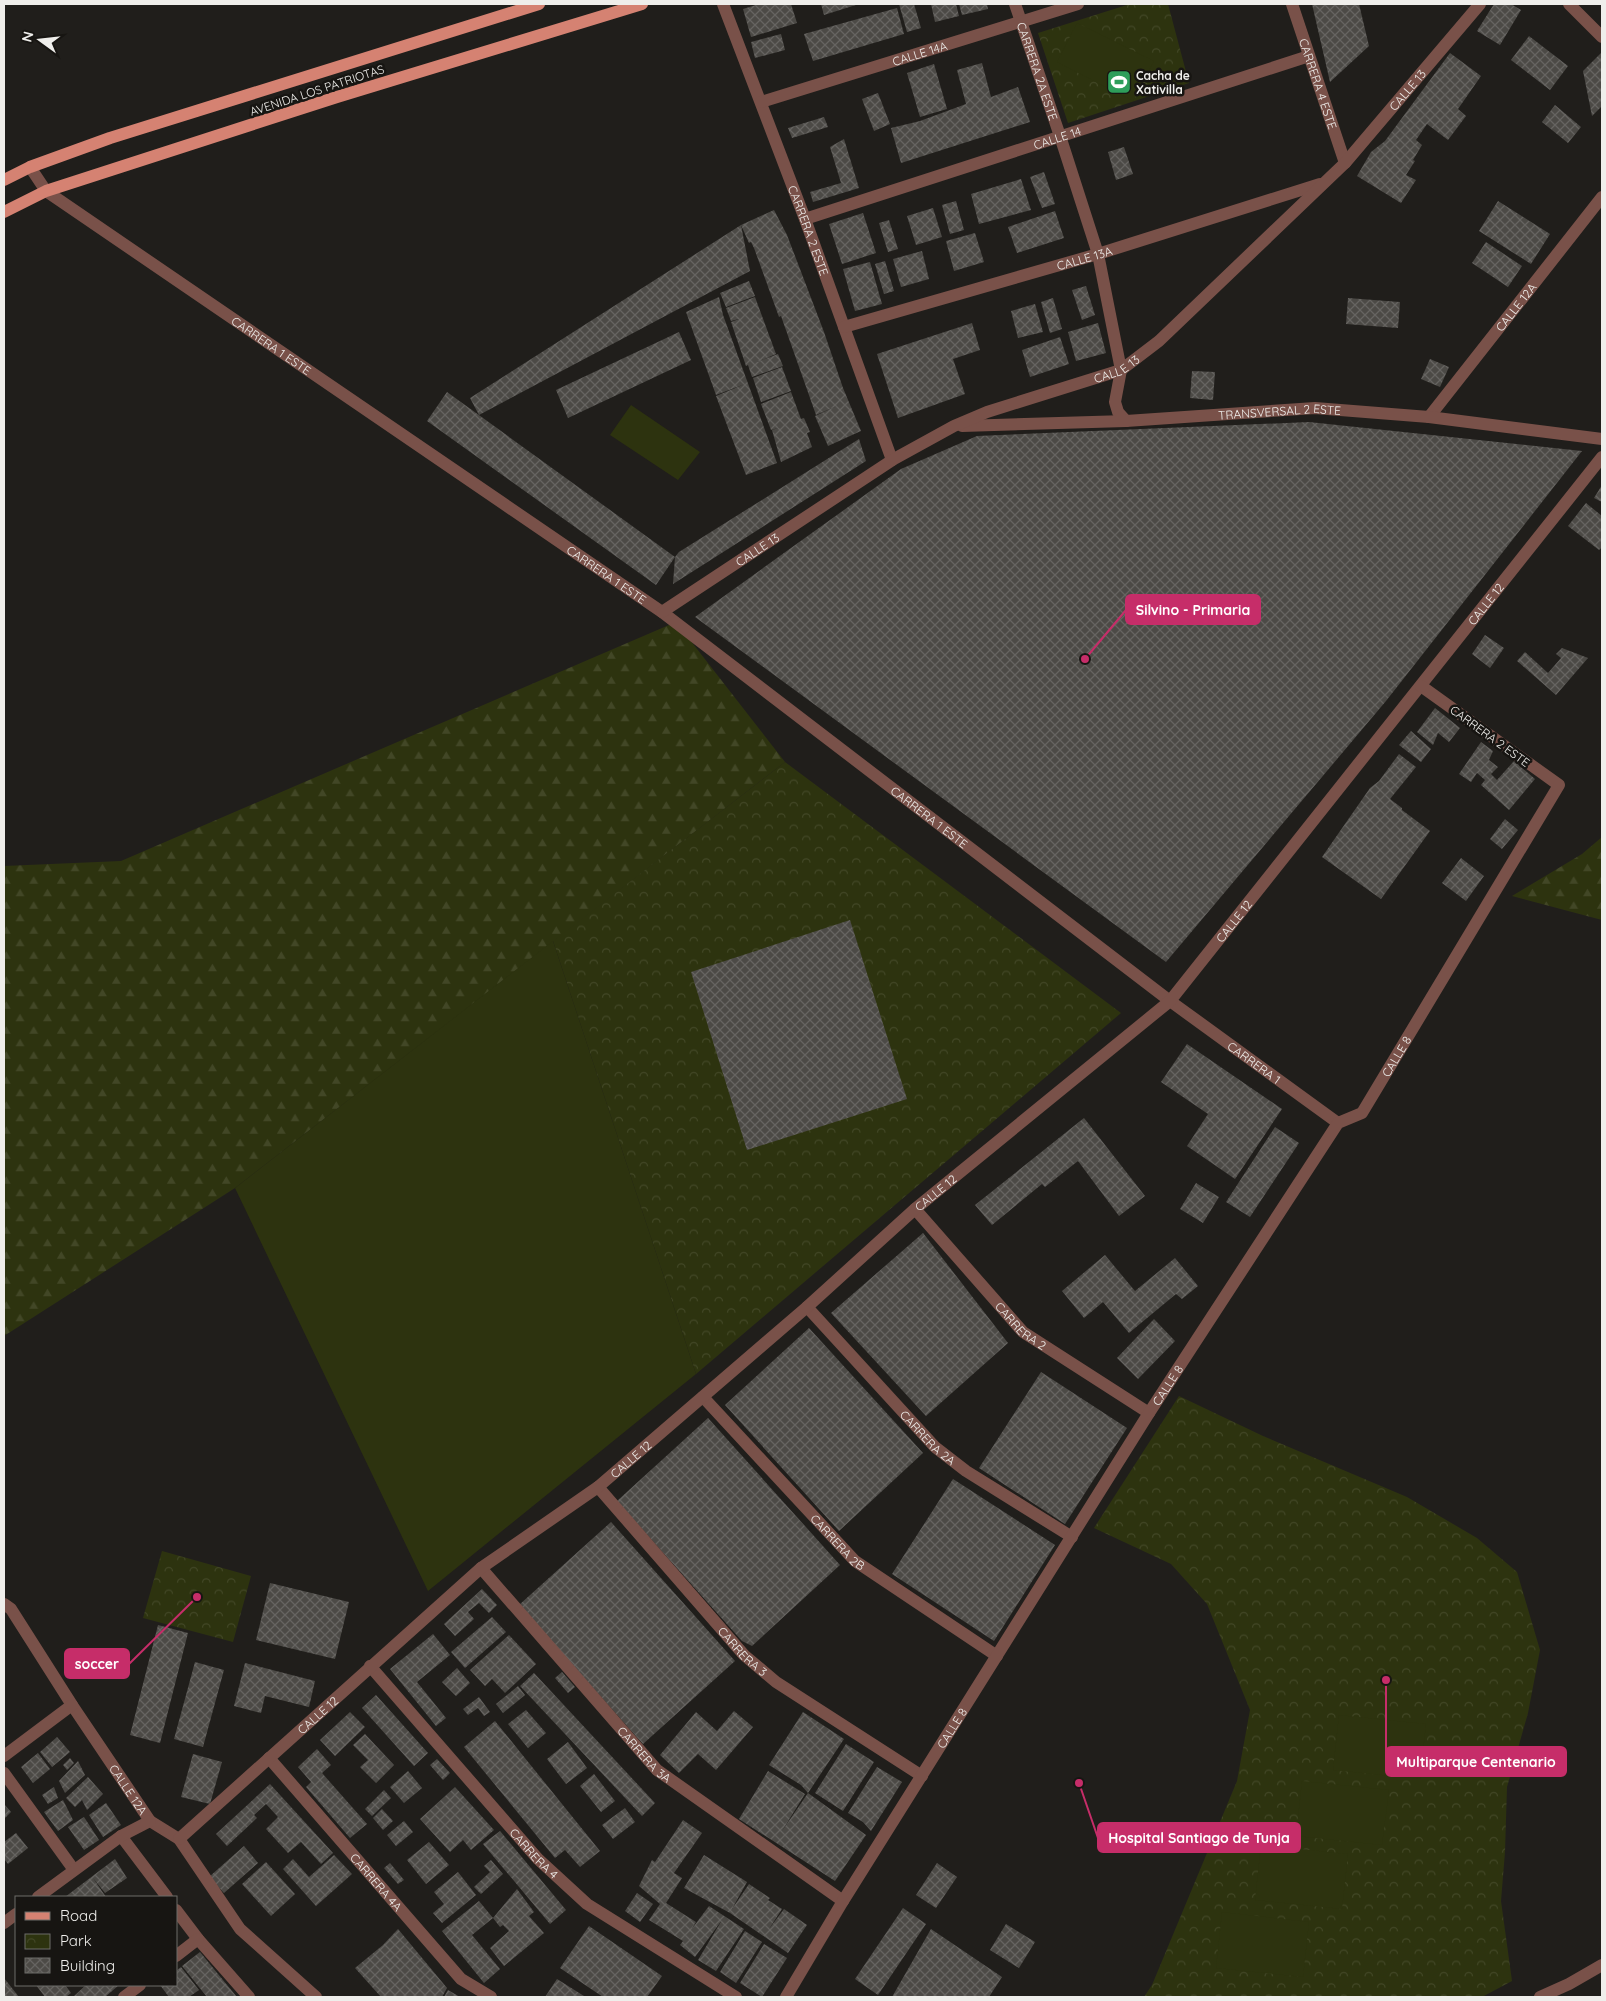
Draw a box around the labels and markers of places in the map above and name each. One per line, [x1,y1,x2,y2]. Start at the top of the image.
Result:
place label: Cacha de Xativilla [1136,68,1190,97]
sports icon: Cacha de Xativilla [1106,69,1132,95]
callout: Silvino - Primaria [1126,595,1260,624]
callout: soccer [65,1649,129,1678]
callout: Multiparque Centenario [1386,1747,1566,1776]
callout: Hospital Santiago de Tunja [1098,1823,1300,1852]

